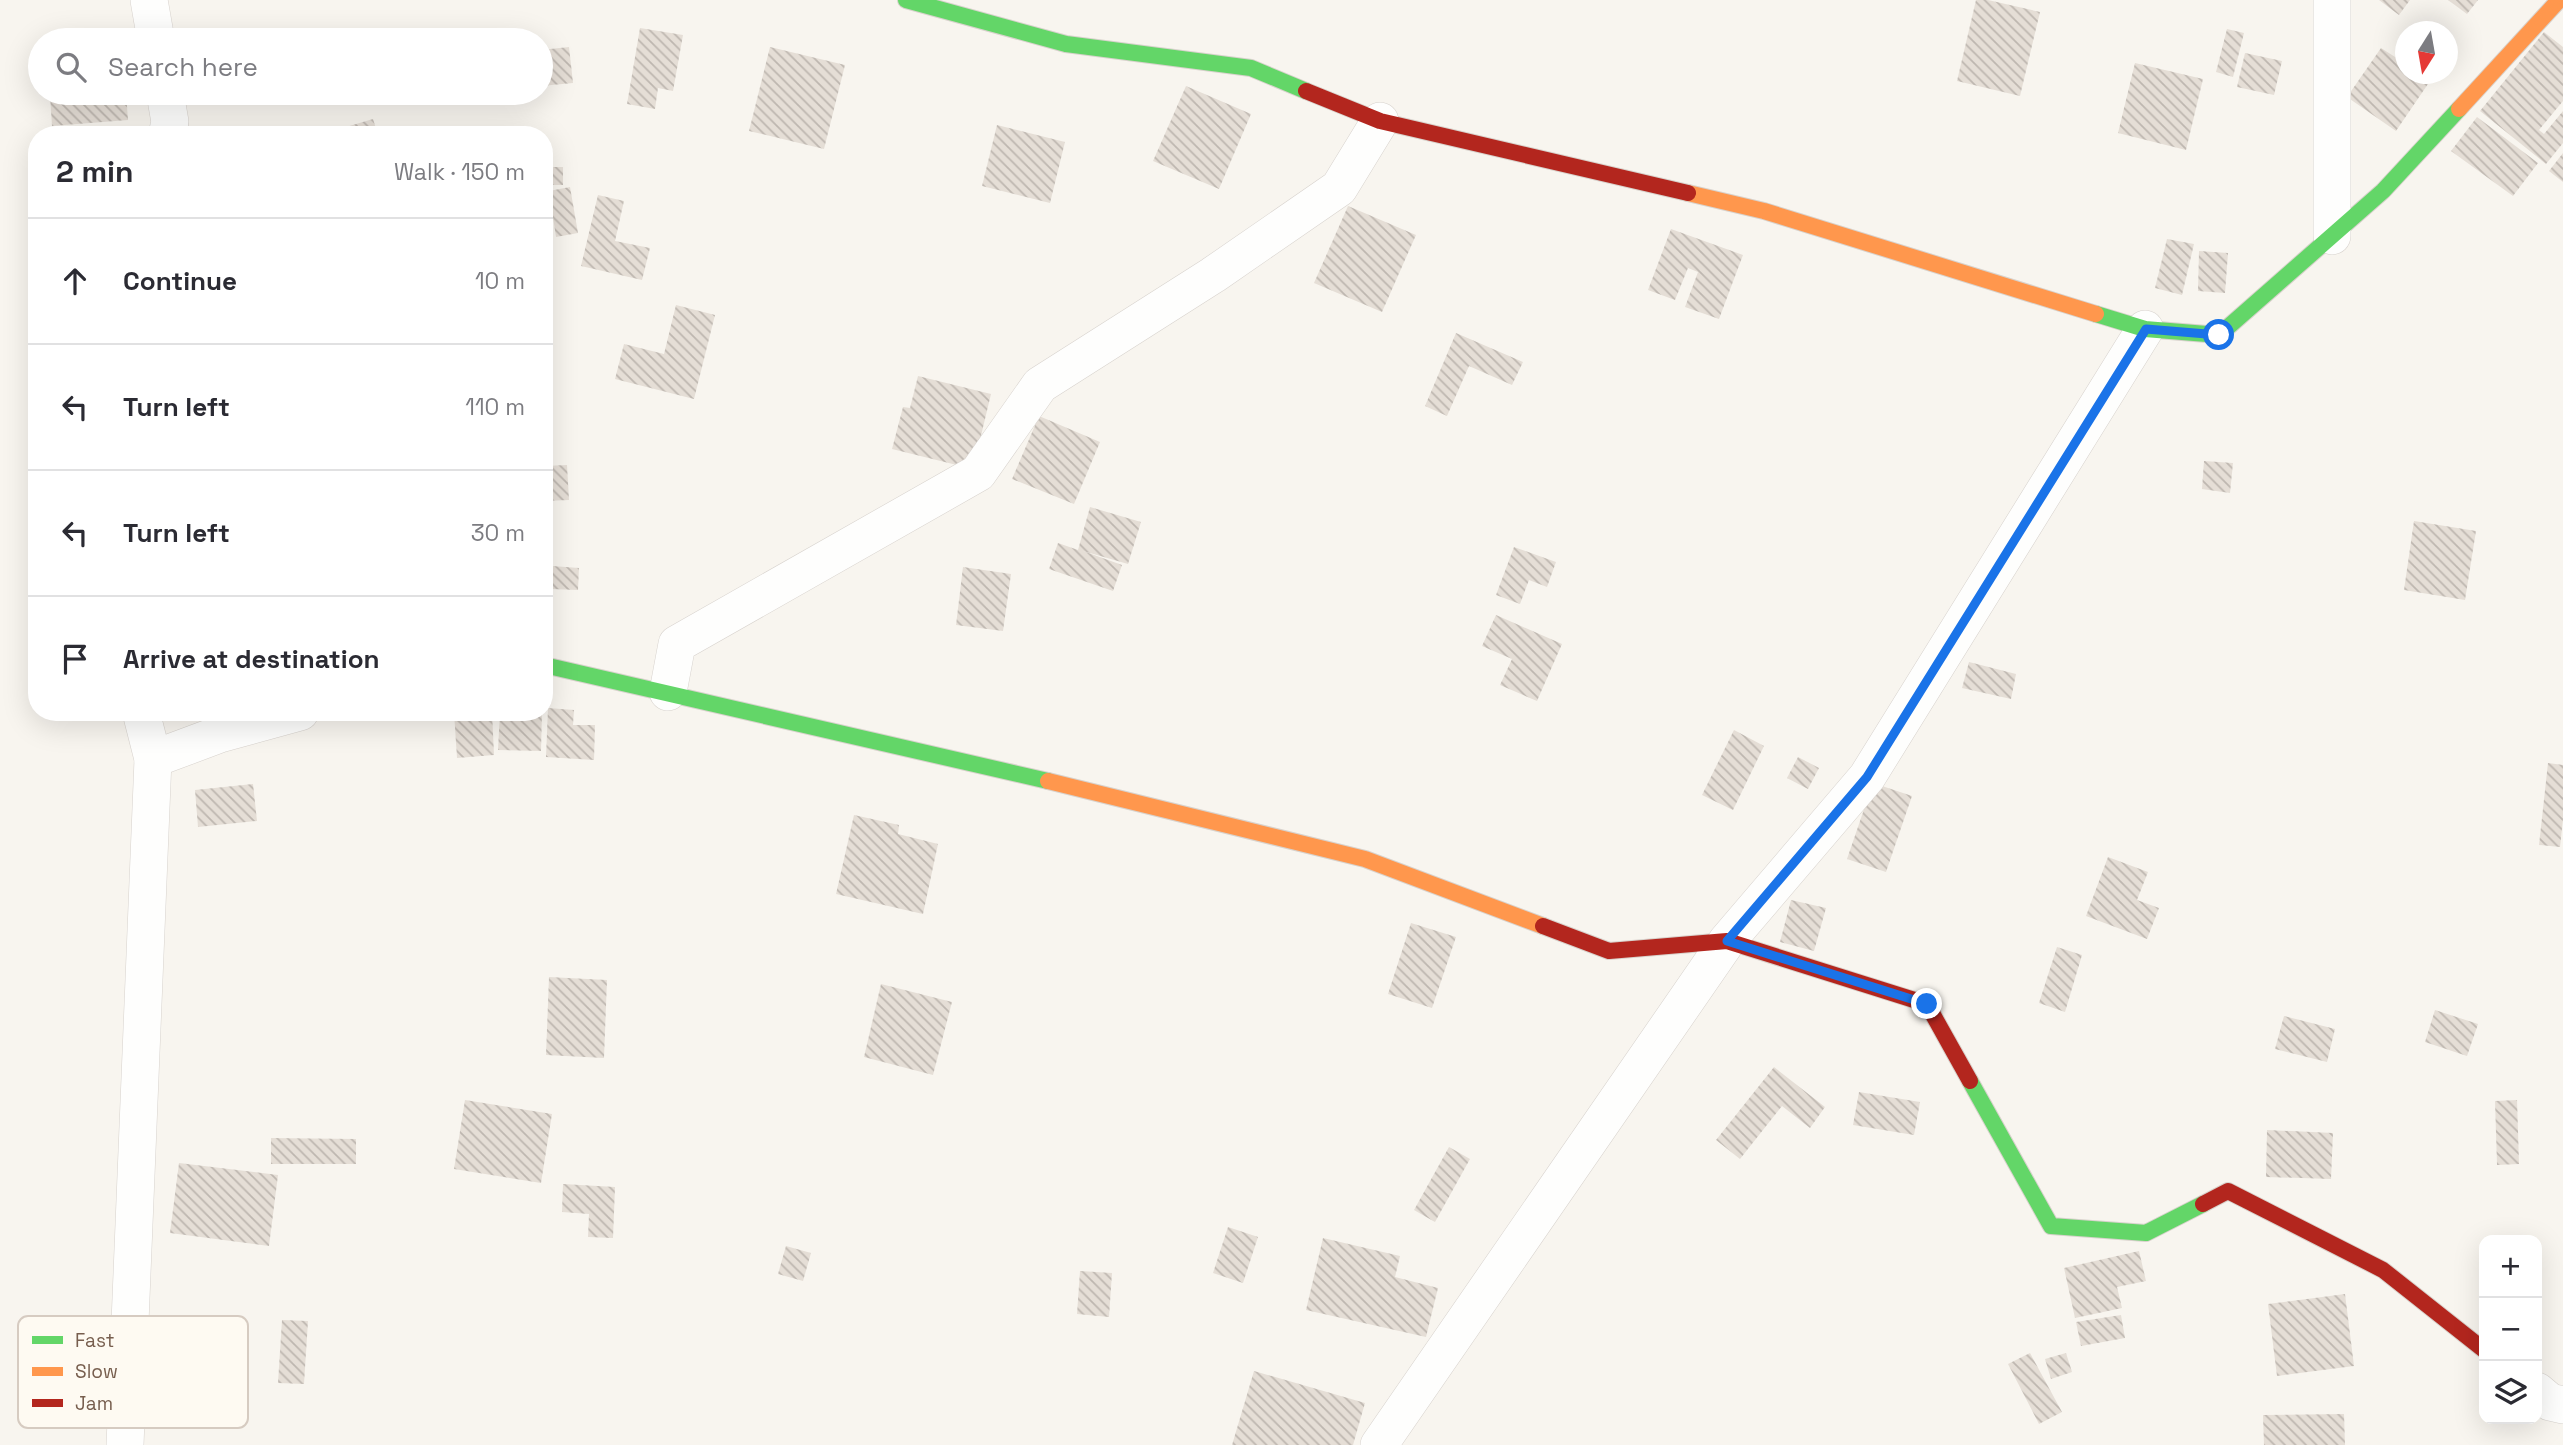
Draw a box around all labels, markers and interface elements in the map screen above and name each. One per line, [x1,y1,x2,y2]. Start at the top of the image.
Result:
north arrow [2395,21,2458,84]
search box [28,28,553,105]
icon: search [52,48,90,86]
text: Search here [108,50,258,84]
text: 2 min [56,152,134,191]
text: Walk · 150 m [394,157,525,187]
icon: ahead [56,262,94,300]
text: Continue [123,264,237,298]
text: 10 m [475,266,525,296]
route start [2203,319,2234,350]
icon: left [56,388,94,426]
text: Turn left [123,390,230,424]
text: 110 m [465,392,525,422]
icon: left [56,514,94,552]
text: Turn left [123,516,230,550]
text: 30 m [471,518,525,548]
icon: arrive [56,640,94,678]
text: Arrive at destination [123,642,380,676]
route end [1911,988,1942,1019]
map controls [2479,1235,2542,1424]
button: + [2479,1235,2542,1298]
button: − [2479,1298,2542,1361]
legend [18,1316,248,1428]
text: Fast [75,1328,115,1353]
text: Slow [75,1359,118,1384]
button: layers [2479,1361,2542,1424]
text: Jam [75,1391,113,1416]

